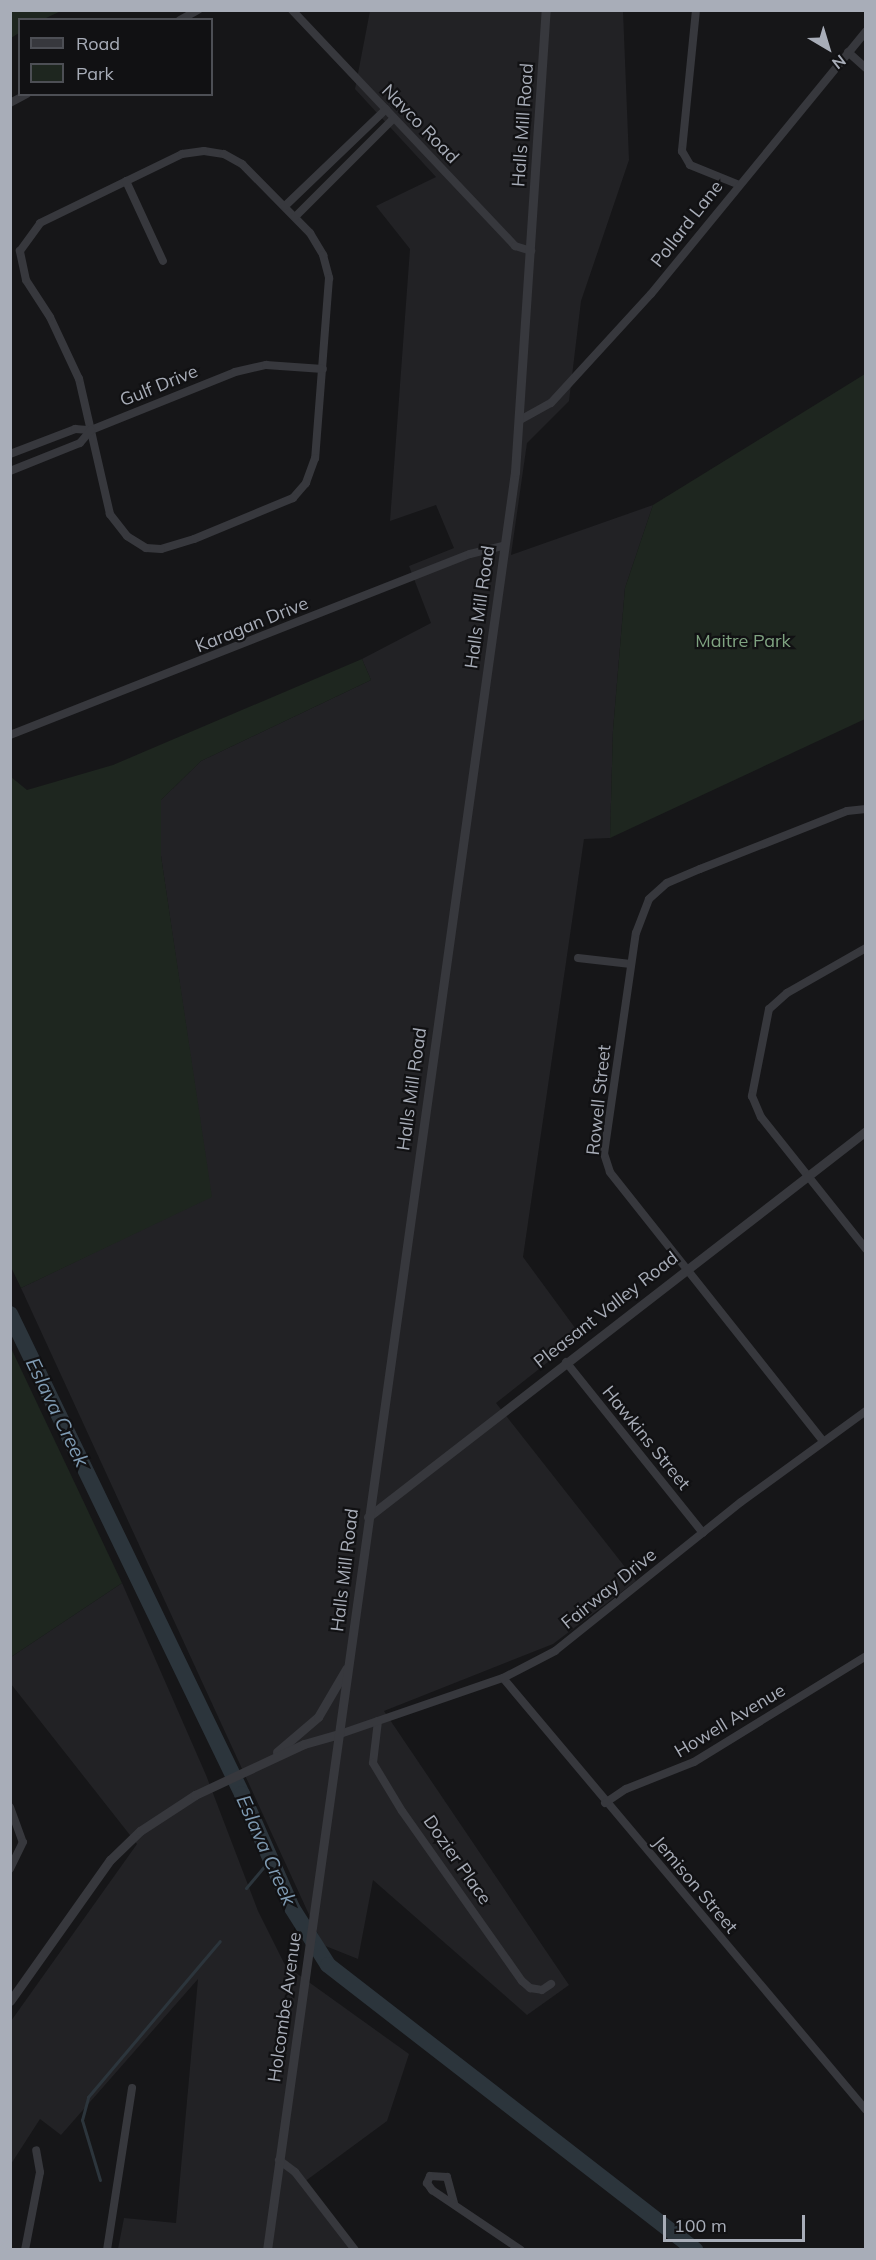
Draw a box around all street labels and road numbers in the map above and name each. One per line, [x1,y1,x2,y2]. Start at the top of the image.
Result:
street label: Halls Mill Road [508,62,538,188]
street label: Navco Road [377,80,463,168]
street label: Pollard Lane [647,176,727,272]
street label: Gulf Drive [117,361,201,411]
street label: Halls Mill Road [461,544,499,670]
street label: Karagan Drive [192,593,312,657]
street label: Halls Mill Road [393,1026,431,1152]
street label: Rowell Street [582,1044,616,1156]
street label: Pleasant Valley Road [530,1247,682,1373]
street label: Hawkins Street [597,1382,695,1494]
street label: Halls Mill Road [327,1507,363,1633]
street label: Fairway Drive [557,1544,661,1634]
street label: Howell Avenue [671,1680,789,1762]
street label: Dozier Place [418,1811,496,1909]
street label: Jemison Street [648,1832,742,1938]
street label: Holcombe Avenue [264,1931,306,2083]

